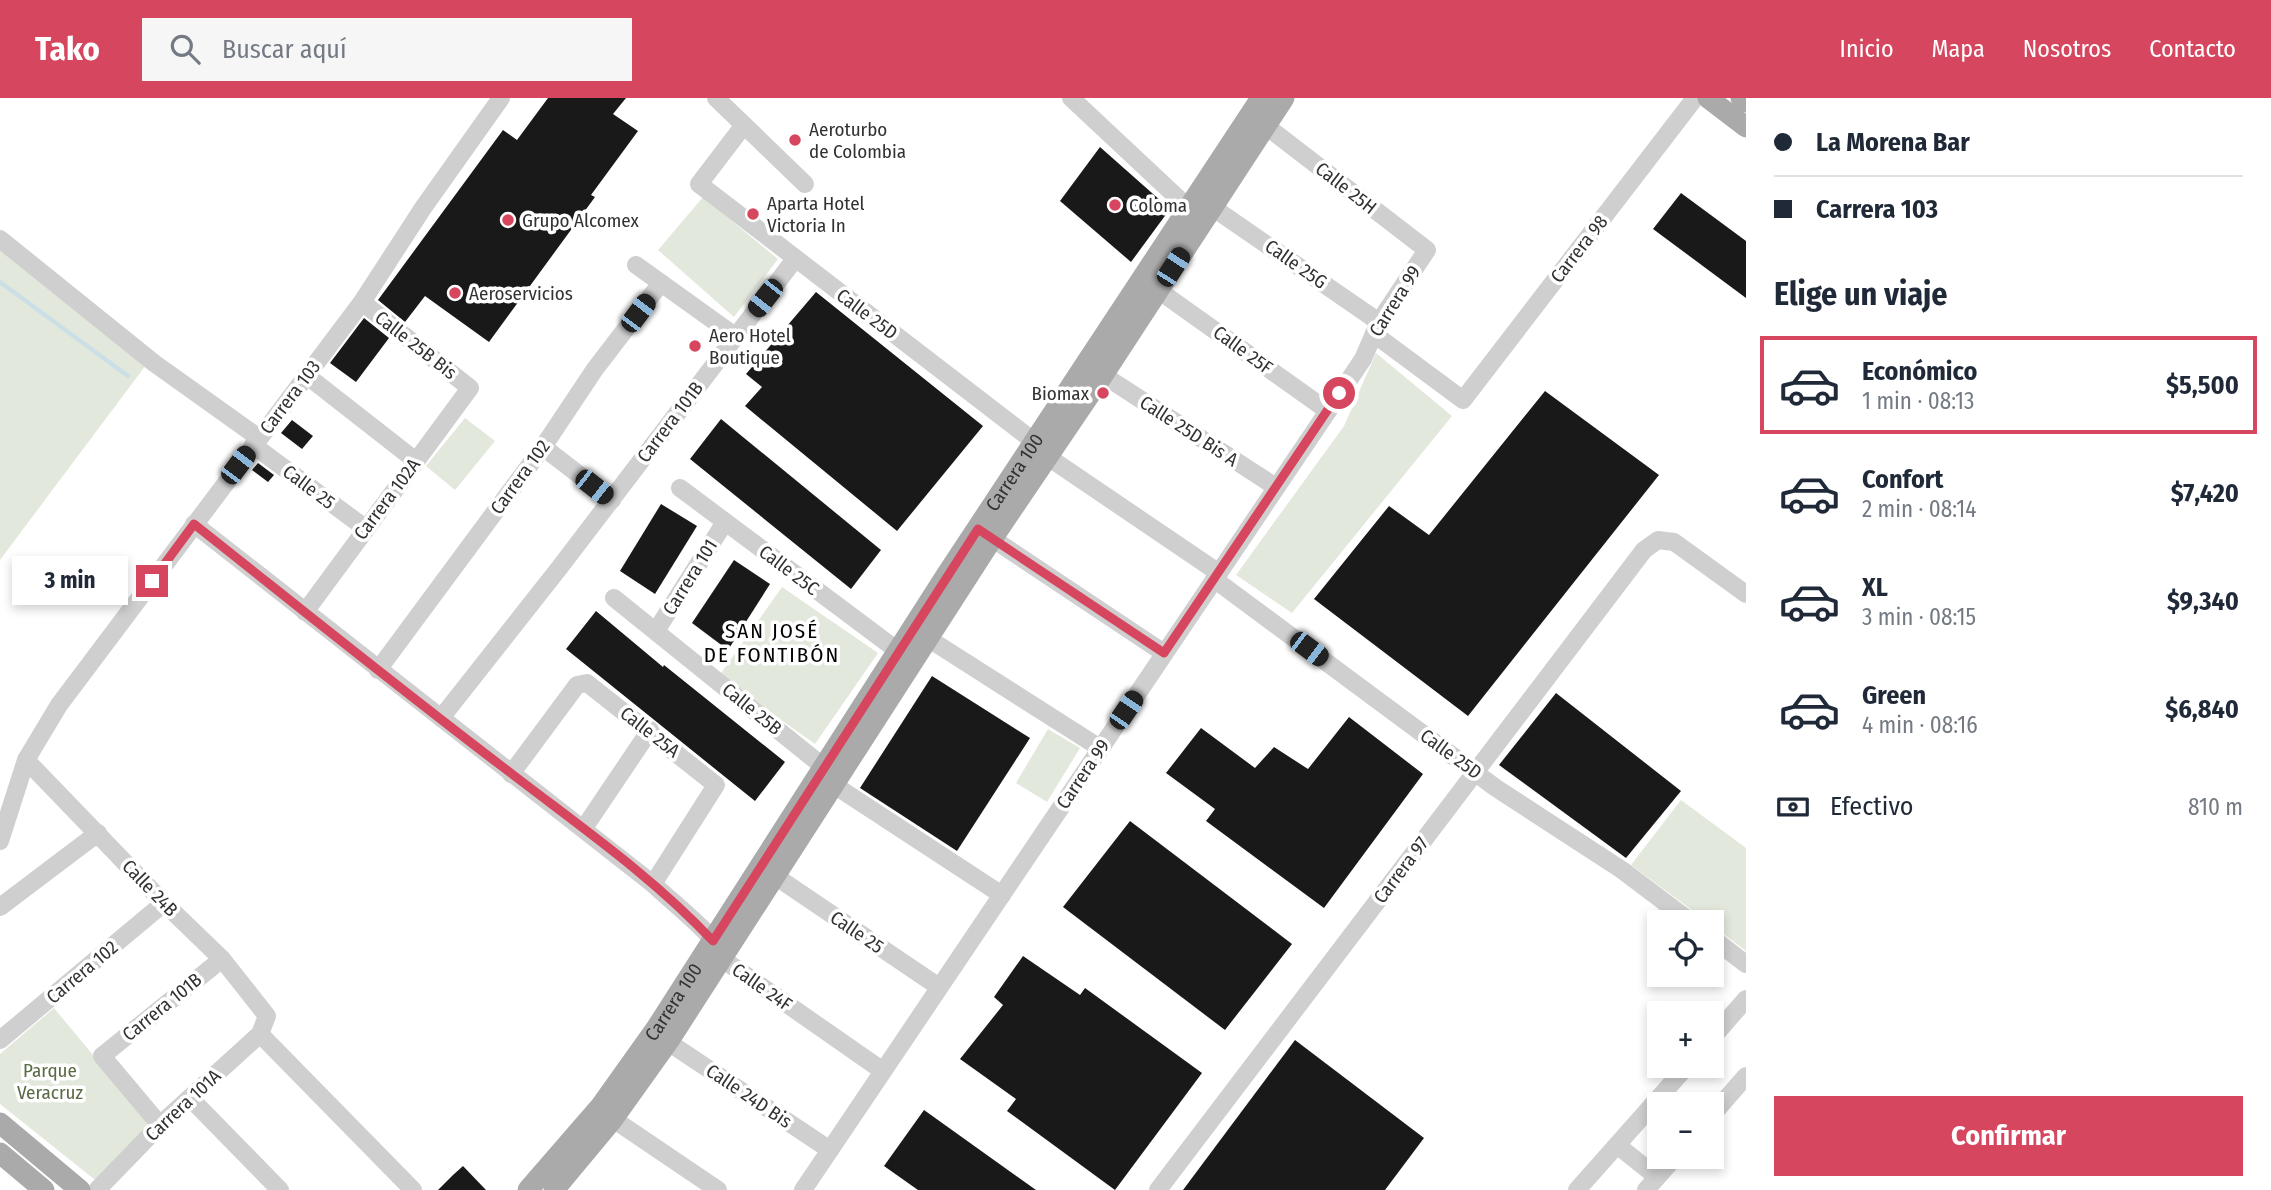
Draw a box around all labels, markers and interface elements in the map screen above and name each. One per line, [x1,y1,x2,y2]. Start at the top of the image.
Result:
search box [142,18,632,81]
text: Tako [35,29,100,69]
icon: search [166,30,204,68]
text: Buscar aquí [222,34,346,65]
text: Inicio [1840,35,1894,63]
text: Mapa [1932,35,1985,63]
text: Nosotros [2023,35,2111,63]
text: Contacto [2149,35,2236,63]
place label: Aeroturbo de Colombia [809,118,906,163]
text: La Morena Bar [1816,127,1970,158]
marker: Aeroturbo de Colombia [787,132,803,148]
street label: Calle 25H [1311,157,1381,219]
place label: Aparta Hotel Victoria In [767,192,865,237]
place label: Coloma [1129,194,1187,217]
text: Carrera 103 [1816,194,1938,225]
marker: Coloma [1107,197,1123,213]
marker: Aparta Hotel Victoria In [745,206,761,222]
place label: Grupo Alcomex [522,209,640,232]
street label: Carrera 98 [1545,211,1613,287]
marker: Grupo Alcomex [500,212,516,228]
street label: Calle 25G [1261,234,1331,294]
car [1153,244,1194,290]
street label: Carrera 99 [1364,261,1426,341]
car [744,275,787,321]
text: Elige un viaje [1774,275,1947,313]
place label: Aeroservicios [469,282,573,305]
street label: Calle 25D [832,284,902,344]
marker: Aeroservicios [447,285,463,301]
car [617,290,660,336]
street label: Calle 25B Bis [370,306,462,384]
street label: Calle 25F [1209,321,1277,379]
place label: Aero Hotel Boutique [709,324,791,369]
marker: Aero Hotel Boutique [687,338,703,354]
icon: car [1778,354,1841,417]
street label: Carrera 103 [255,356,325,438]
text: Económico [1862,356,1977,387]
text: $5,500 [2166,370,2239,401]
street label: Carrera 101B [632,377,708,467]
route start [1323,377,1355,409]
place label: Biomax [1032,382,1090,405]
marker: Biomax [1095,385,1111,401]
text: 1 min · 08:13 [1862,387,1974,415]
street label: Calle 25D Bis A [1135,391,1243,471]
street label: Carrera 100 [980,429,1048,515]
street label: Carrera 102 [485,435,555,519]
car [217,442,260,488]
street label: Carrera 102A [349,454,425,544]
street label: Calle 25 [278,460,340,514]
icon: car [1778,462,1841,525]
text: Confort [1862,464,1943,495]
car [571,466,618,508]
text: $7,420 [2171,478,2239,509]
text: 2 min · 08:14 [1862,495,1976,523]
street label: Carrera 101 [658,535,722,619]
street label: Calle 25C [754,540,824,600]
callout: 3 min [12,556,128,606]
route end [136,565,168,597]
text: 3 min [44,566,96,594]
icon: car [1778,570,1841,633]
text: XL [1862,572,1888,603]
text: $9,340 [2167,586,2239,617]
text: 3 min · 08:15 [1862,603,1976,631]
district label: SAN JOSÉ DE FONTIBÓN [704,618,840,668]
car [1286,628,1333,670]
street label: Calle 25B [718,678,786,740]
icon: car [1778,678,1841,741]
text: Green [1862,680,1926,711]
car [1106,687,1147,733]
text: $6,840 [2165,694,2239,725]
street label: Calle 25A [616,702,684,762]
text: 4 min · 08:16 [1862,711,1978,739]
street label: Calle 25D [1416,724,1486,784]
street label: Carrera 99 [1051,735,1115,813]
icon: cash [1774,788,1812,826]
text: Efectivo [1830,791,1914,822]
text: 810 m [2188,793,2243,821]
street label: Carrera 97 [1369,832,1434,908]
street label: Calle 24B [117,855,183,921]
street label: Calle 25 [826,906,888,958]
map controls [1647,910,1724,1169]
button: locate [1647,910,1724,987]
street label: Carrera 102 [42,935,122,1009]
street label: Calle 24F [728,958,796,1016]
street label: Carrera 100 [639,959,707,1045]
street label: Carrera 101B [118,968,206,1046]
button: + [1647,1001,1724,1078]
park label: Parque Veracruz [17,1059,84,1104]
street label: Calle 24D Bis [702,1059,796,1133]
street label: Carrera 101A [140,1064,226,1146]
button: − [1647,1092,1724,1169]
button: Confirmar [1774,1096,2243,1176]

